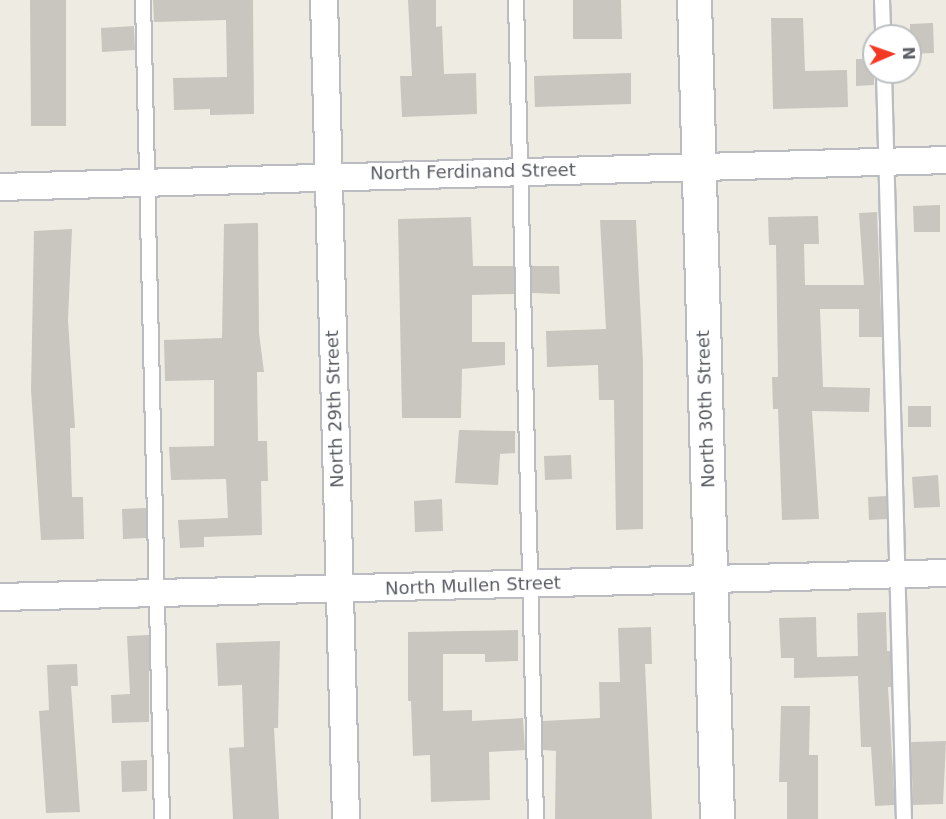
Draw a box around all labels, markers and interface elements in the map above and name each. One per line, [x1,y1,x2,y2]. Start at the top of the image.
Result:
north arrow [862,24,922,84]
text: N [899,46,918,60]
street label: North Ferdinand Street [370,159,576,185]
street label: North 29th Street [321,330,349,488]
street label: North 30th Street [692,330,720,488]
street label: North Mullen Street [385,572,561,600]

